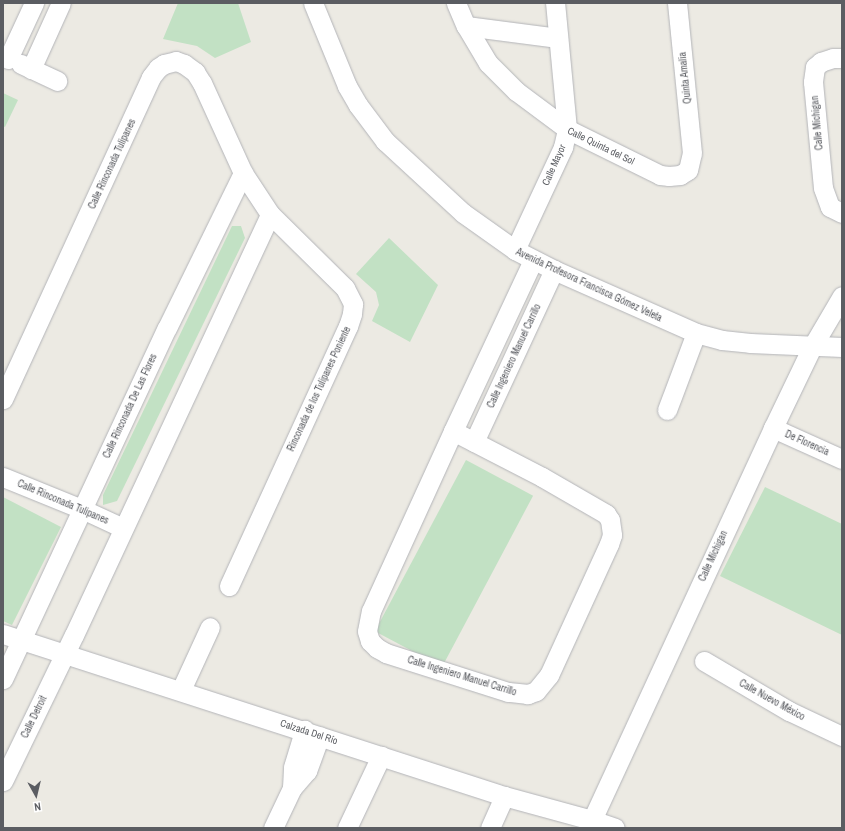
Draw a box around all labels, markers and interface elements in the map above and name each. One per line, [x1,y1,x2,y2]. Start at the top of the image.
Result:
street label: Quinta Amalia [676,51,694,105]
street label: Calle Míchigan [809,95,825,151]
street label: Calle Rinconada Tulipanes [86,117,138,211]
street label: Calle Quinta del Sol [566,125,636,167]
street label: Calle Mayor [540,143,568,187]
street label: Avenida Profesora Francisca Gómez Veleta [514,246,664,324]
street label: Calle Ingeniero Manuel Carrillo [485,302,543,410]
street label: Rinconada de los Tulipanes Poniente [285,325,353,453]
street label: Calle Rinconada De Las Flores [100,352,160,460]
street label: De Florencia [783,428,831,458]
street label: Calle Rinconada Tulipanes [15,477,111,527]
street label: Calle Míchigan [696,529,730,583]
street label: Calle Ingeniero Manuel Carrillo [406,654,518,698]
street label: Calle Nuevo México [737,677,807,723]
street label: Calle Detroit [19,694,49,740]
street label: Calzada Del Río [279,717,339,747]
north arrow [16,775,56,815]
text: N [33,799,42,814]

